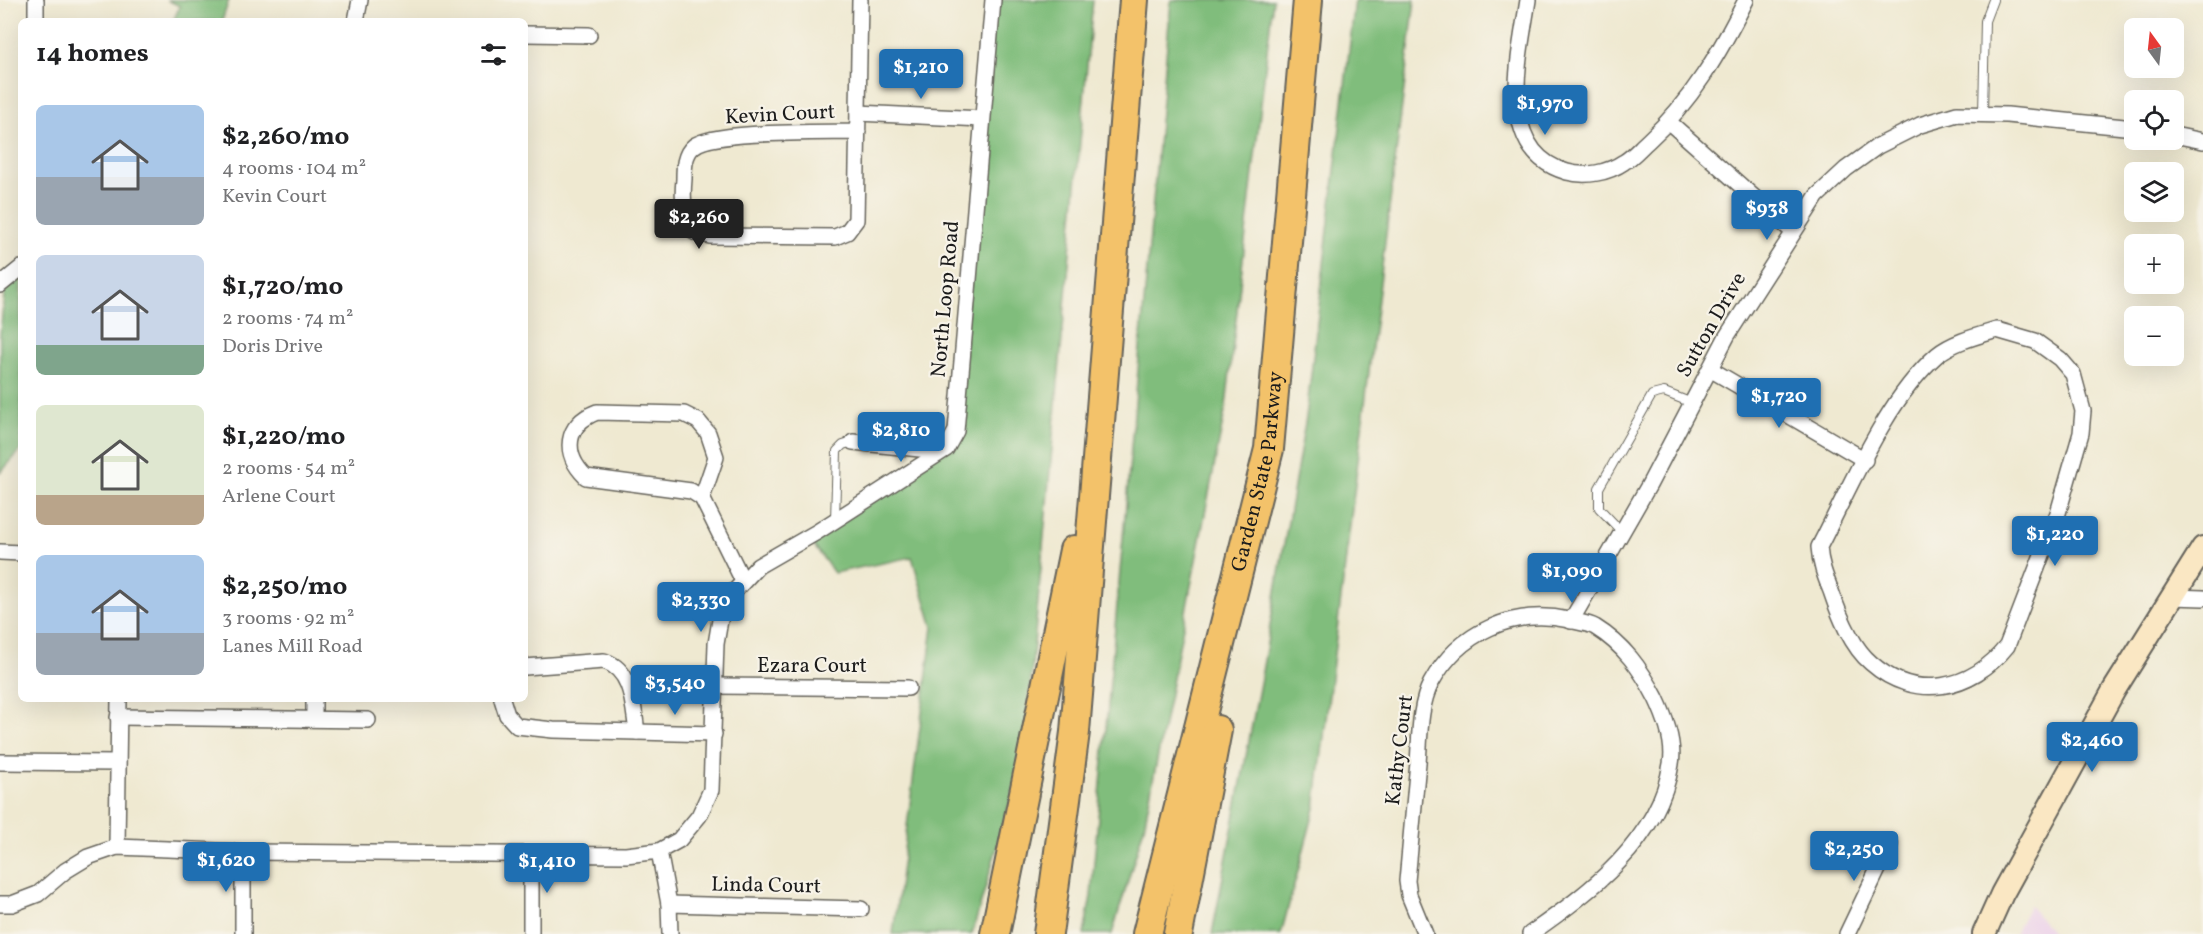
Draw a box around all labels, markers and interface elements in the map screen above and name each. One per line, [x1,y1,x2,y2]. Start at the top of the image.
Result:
north arrow [2124,18,2184,78]
map controls [2124,18,2184,366]
text: 14 homes [36,36,149,72]
icon: filters [477,38,510,71]
pin: $1,210 [872,49,970,100]
text: $1,210 [893,54,949,82]
pin: $1,970 [1496,85,1594,136]
text: $1,970 [1516,90,1574,118]
button: locate [2124,90,2184,150]
street label: Kevin Court [724,98,836,132]
text: $2,260/mo [222,119,349,155]
icon: home [84,129,156,201]
text: 4 rooms · 104 m² [222,155,366,183]
button: layers [2124,162,2184,222]
text: Kevin Court [222,183,327,211]
pin: $938 [1731,190,1803,241]
text: $938 [1745,195,1789,223]
pin: $2,260 [650,199,748,250]
text: $2,260 [668,204,730,232]
street label: North Loop Road [925,219,967,379]
button: + [2124,234,2184,294]
street label: Sutton Drive [1670,267,1754,383]
text: $1,720/mo [222,269,343,305]
icon: home [84,279,156,351]
text: 2 rooms · 74 m² [222,305,353,333]
button: − [2124,306,2184,366]
text: Doris Drive [222,333,323,361]
street label: Garden State Parkway [1224,369,1290,575]
pin: $1,720 [1730,378,1828,429]
text: $1,720 [1751,383,1807,411]
pin: $2,810 [852,412,950,463]
text: $2,810 [872,417,930,445]
text: $1,220/mo [222,419,345,455]
icon: home [84,429,156,501]
text: 2 rooms · 54 m² [222,455,355,483]
text: Arlene Court [222,483,336,511]
pin: $1,220 [2006,516,2104,567]
text: $1,220 [2026,521,2084,549]
pin: $1,090 [1523,553,1621,604]
text: $1,090 [1542,558,1602,586]
text: $2,250/mo [222,569,347,605]
icon: home [84,579,156,651]
pin: $2,330 [652,582,750,633]
text: $2,330 [671,587,731,615]
text: 3 rooms · 92 m² [222,605,354,633]
text: Lanes Mill Road [222,633,363,661]
street label: Ezara Court [757,652,867,681]
pin: $3,540 [626,665,724,716]
text: $3,540 [645,670,705,698]
street label: Kathy Court [1379,693,1421,807]
pin: $2,460 [2043,722,2141,773]
text: $2,460 [2061,727,2123,755]
pin: $2,250 [1805,831,1903,882]
text: $2,250 [1824,836,1884,864]
pin: $1,620 [177,842,275,893]
pin: $1,410 [498,843,596,894]
text: $1,620 [197,847,255,875]
text: $1,410 [518,848,576,876]
street label: Linda Court [711,871,821,901]

